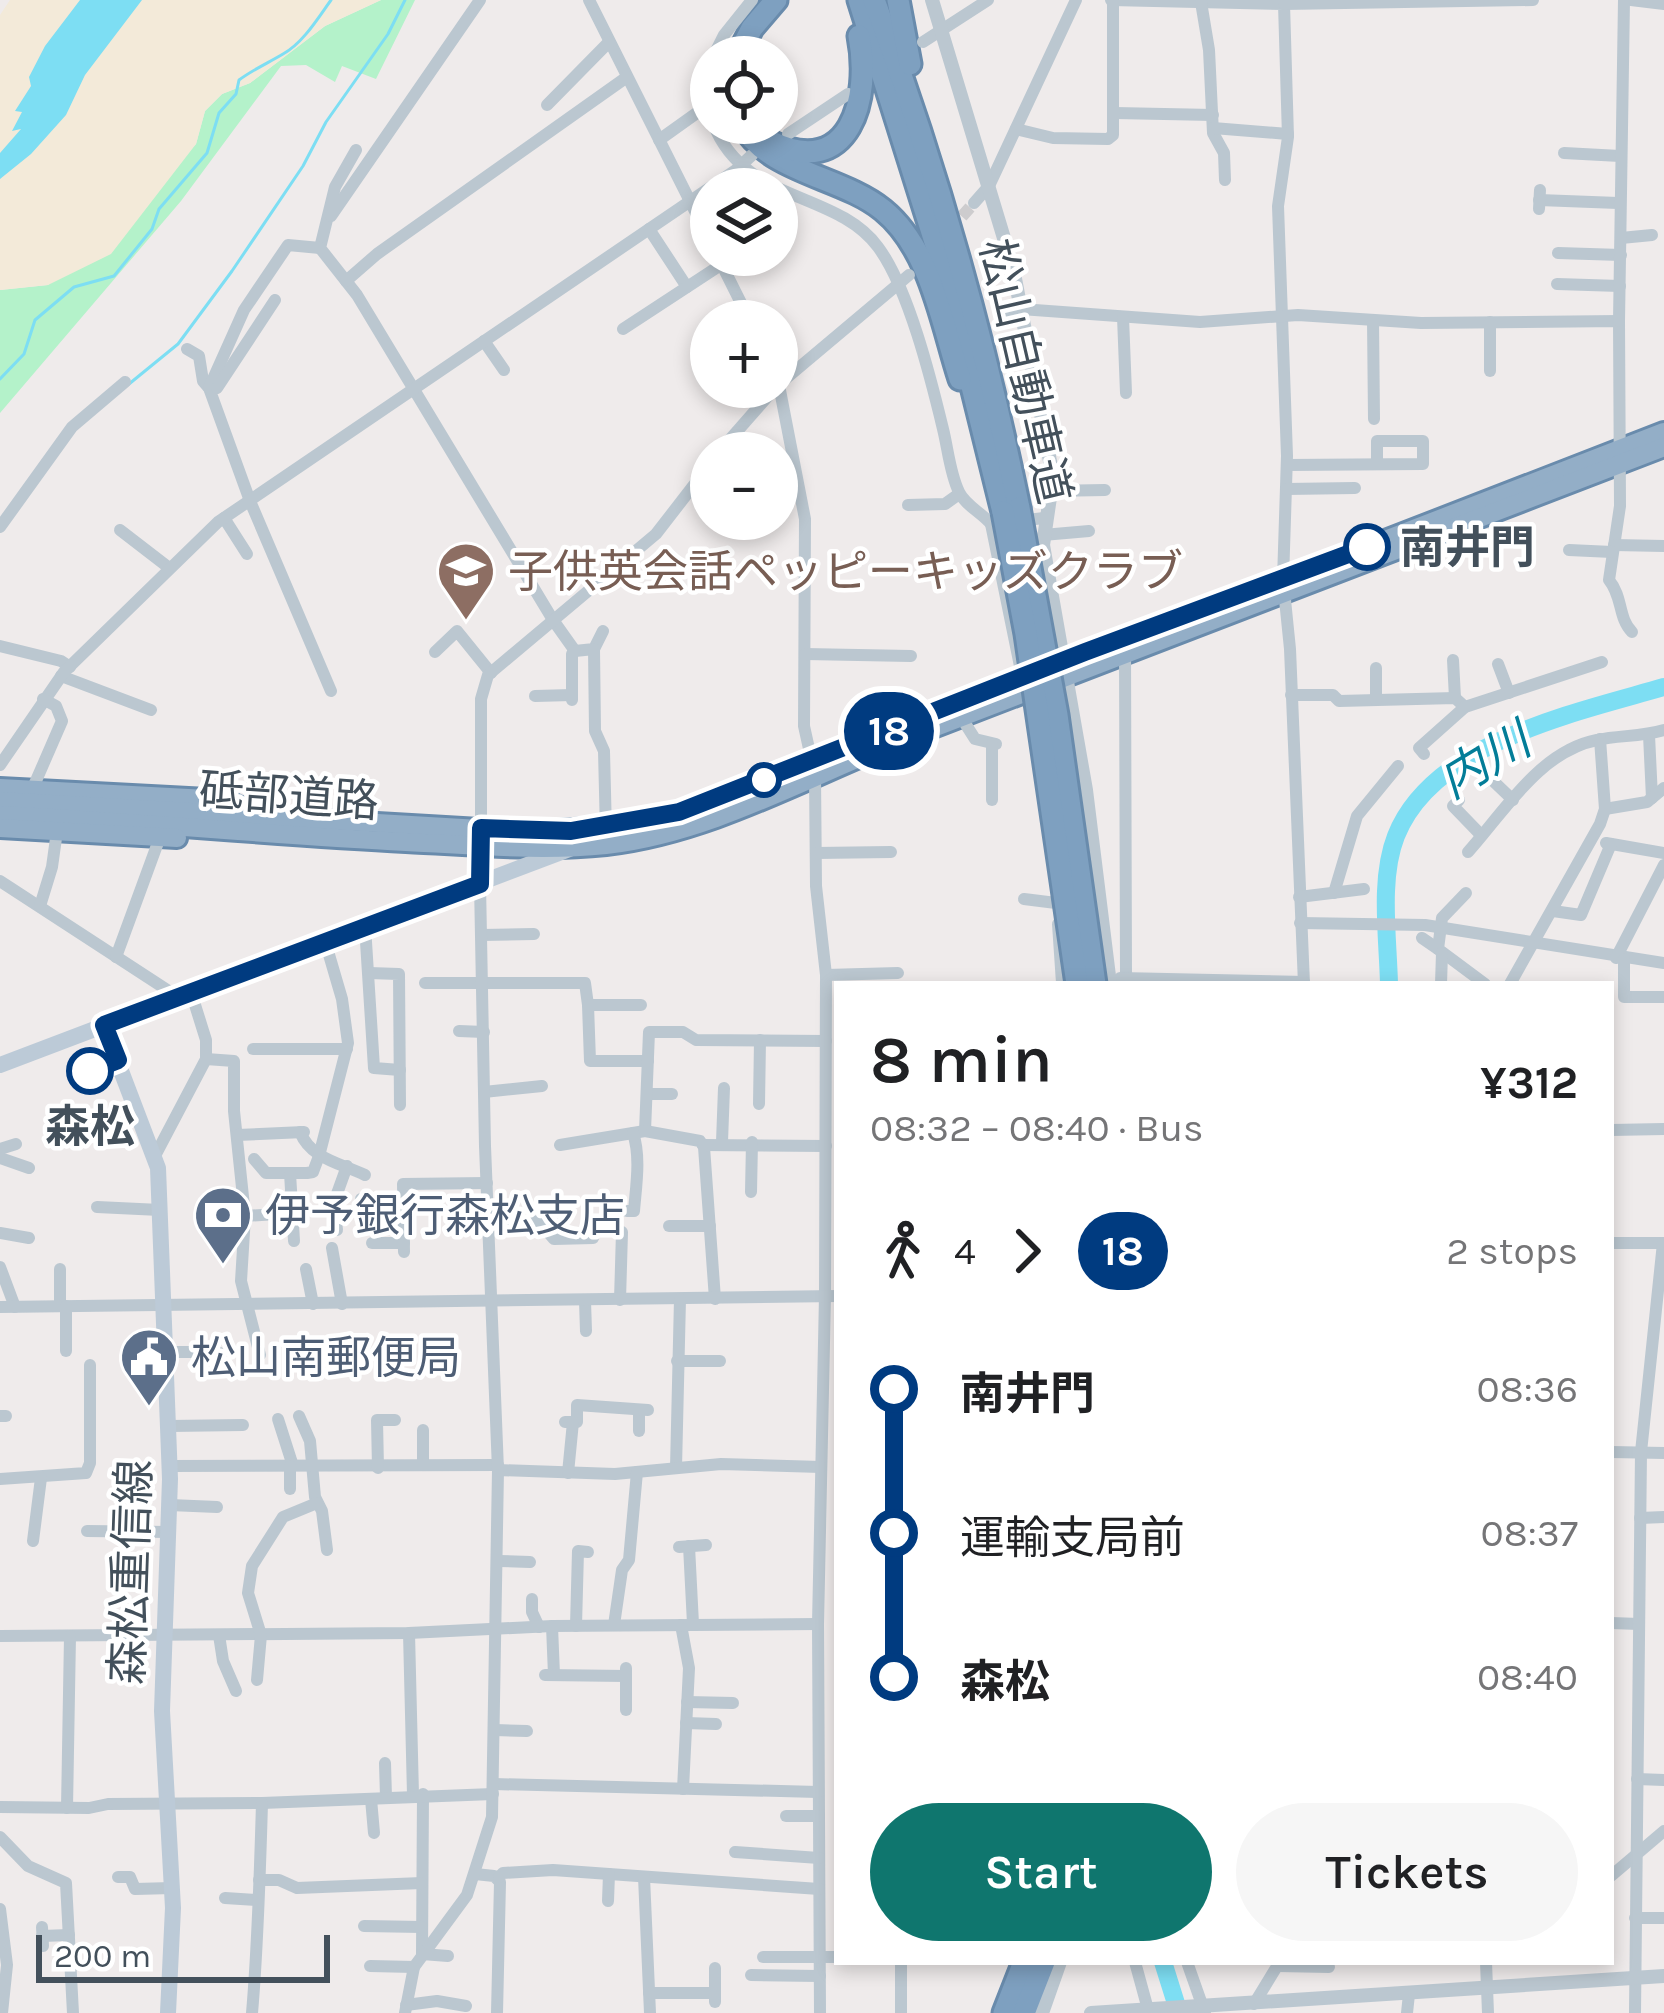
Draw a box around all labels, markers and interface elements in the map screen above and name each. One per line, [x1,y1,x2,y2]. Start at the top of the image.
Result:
map controls [690,36,798,540]
button: locate [690,36,798,144]
button: layers [690,168,798,276]
street label: 松山自動車道 [969,234,1081,509]
button: + [690,300,798,408]
button: − [690,432,798,540]
place label: 南井門 [1400,522,1535,574]
marker: 南井門 [1345,525,1389,569]
school or university icon: 子供英会話ペッピーキッズクラブ [435,540,497,622]
place label: 子供英会話ペッピーキッズクラブ [508,546,1183,598]
line badge: 18 [835,692,943,770]
text: 18 [868,706,910,756]
water label: 内川 [1429,710,1544,810]
street label: 砥部道路 [197,764,381,828]
unlabelled marker [748,764,780,796]
text: 8 min [870,1021,1053,1099]
marker: 森松 [68,1049,112,1093]
text: ¥312 [1480,1057,1578,1109]
place label: 森松 [45,1101,135,1153]
text: 08:32 – 08:40 · Bus [870,1105,1204,1151]
bank icon: 伊予銀行森松支店 [192,1184,254,1266]
place label: 伊予銀行森松支店 [265,1190,625,1242]
icon: walk [870,1218,936,1284]
icon: forward [994,1218,1060,1284]
text: 18 [1102,1226,1144,1276]
text: 4 [954,1228,976,1274]
text: 2 stops [1446,1228,1578,1274]
public building icon: 松山南郵便局 [118,1326,180,1408]
place label: 松山南郵便局 [191,1332,461,1384]
text: 08:36 [1477,1366,1578,1412]
text: 南井門 [960,1368,1095,1420]
street label: 森松重信線 [101,1459,161,1685]
text: 08:37 [1481,1510,1578,1556]
text: 運輸支局前 [960,1512,1185,1564]
text: 08:40 [1477,1654,1578,1700]
text: 森松 [960,1656,1050,1708]
button: Start [870,1803,1212,1941]
button: Tickets [1236,1803,1578,1941]
scale bar [36,1929,330,1982]
text: 200 m [54,1937,151,1975]

